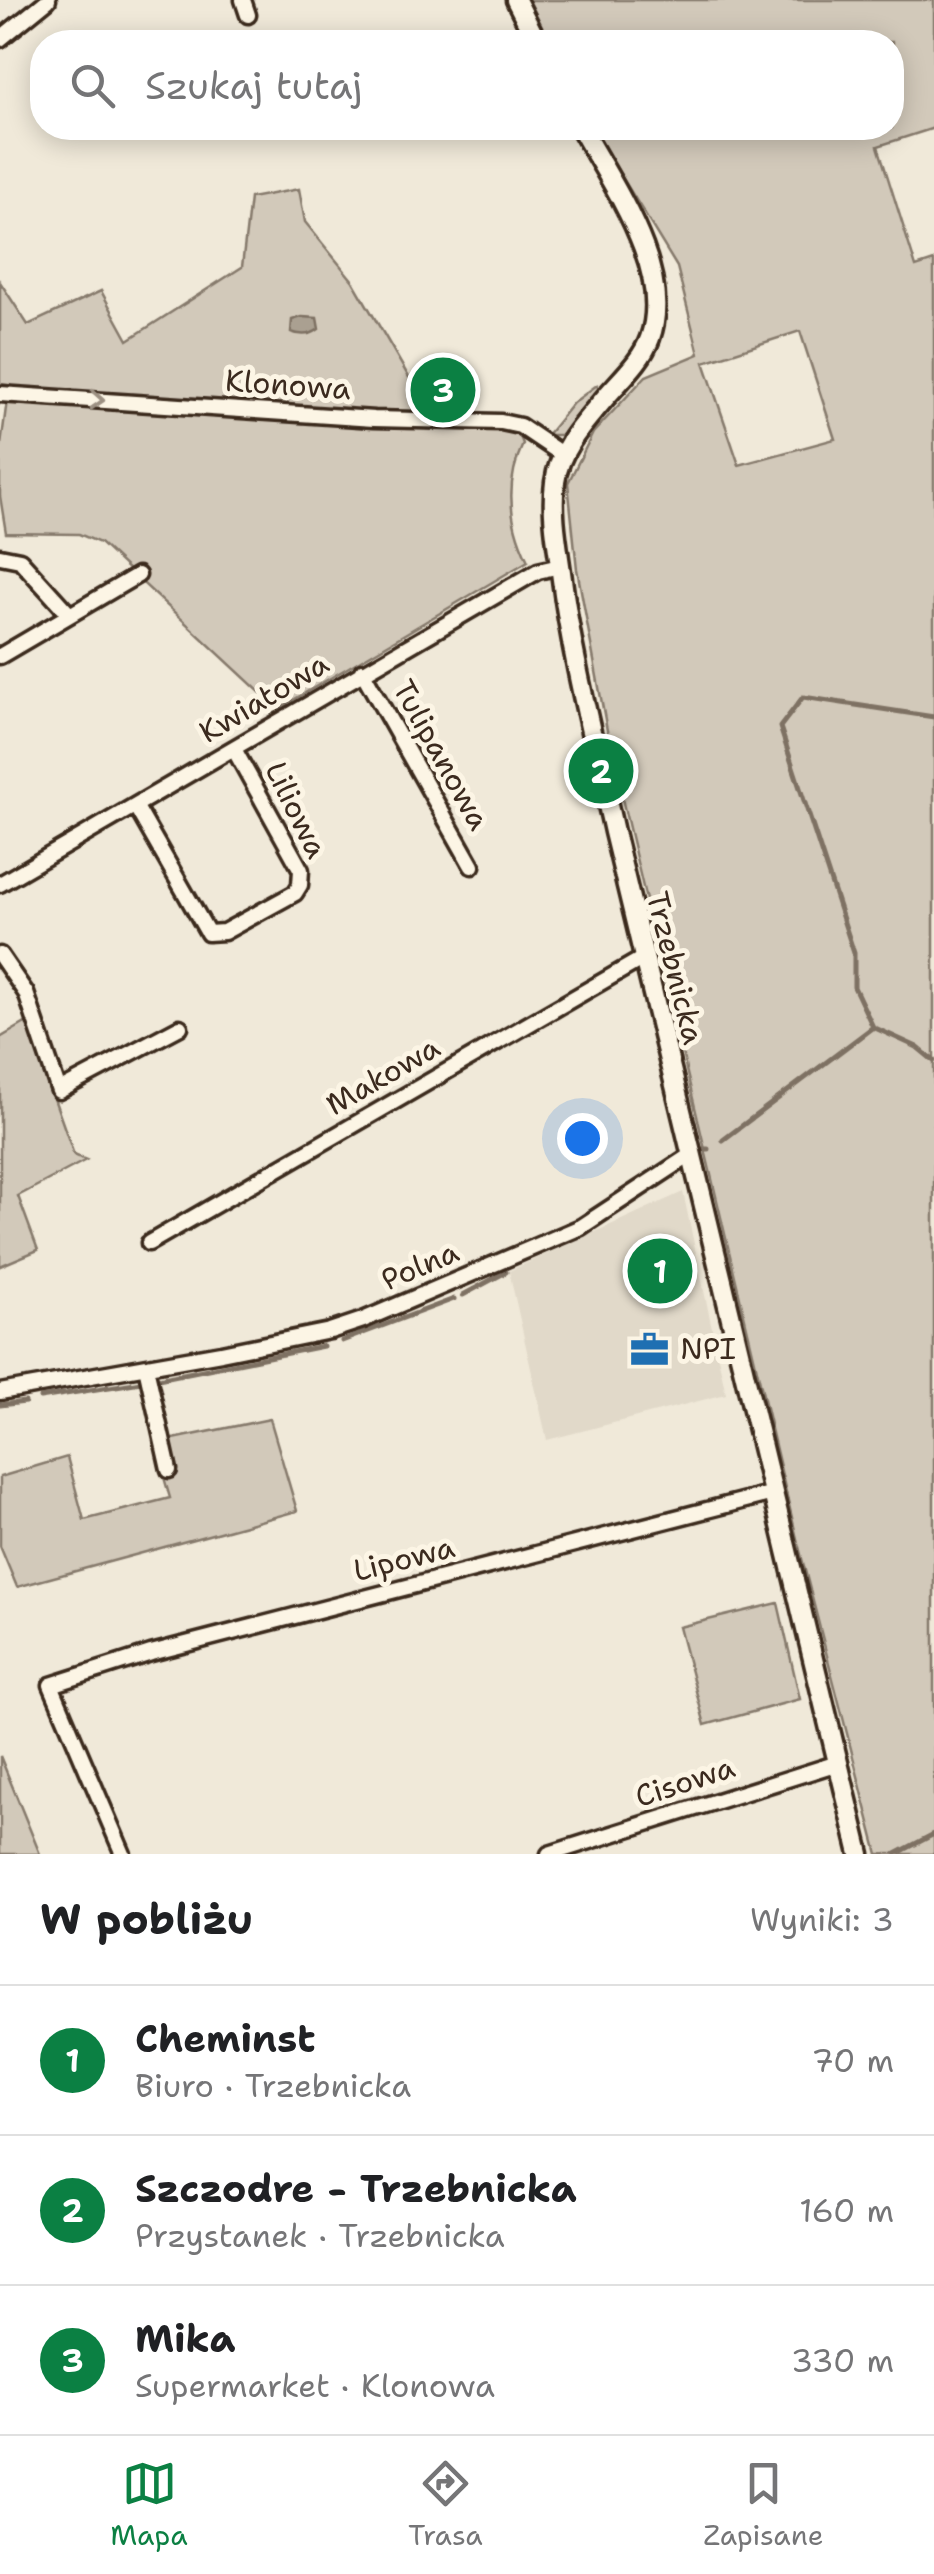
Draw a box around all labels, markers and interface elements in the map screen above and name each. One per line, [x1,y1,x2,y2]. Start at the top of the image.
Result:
search box [30,30,904,140]
icon: search [65,58,120,113]
text: Szukaj tutaj [145,60,362,111]
pin: 3 [410,352,476,428]
street label: Klonowa [224,360,353,409]
one-way arrow [90,389,106,410]
street label: Kwiatowa [191,643,336,752]
street label: Tulipanowa [383,672,500,838]
pin: 2 [568,734,634,808]
street label: Liliowa [255,755,338,865]
street label: Trzebnicka [637,887,714,1049]
street label: Makowa [318,1026,448,1125]
your location [557,1113,608,1164]
street label: Polna [375,1231,465,1300]
pin: 1 [628,1234,692,1308]
office icon: NPI [629,1328,671,1370]
place label: NPI [680,1328,736,1369]
street label: Lipowa [349,1526,459,1591]
street label: Cisowa [630,1746,740,1817]
text: W pobliżu [40,1891,253,1947]
text: Wyniki: 3 [750,1898,894,1941]
text: Cheminst [135,2013,315,2064]
text: 1 [65,2039,80,2082]
text: 70 m [811,2039,894,2082]
text: Biuro · Trzebnicka [135,2064,411,2107]
text: Szczodre - Trzebnicka [135,2163,577,2214]
text: 2 [61,2189,84,2232]
text: 160 m [799,2189,894,2232]
text: Przystanek · Trzebnicka [135,2214,505,2257]
text: Mika [135,2313,235,2364]
text: 3 [61,2339,84,2382]
text: 330 m [791,2339,894,2382]
text: Supermarket · Klonowa [135,2364,495,2407]
tab: Mapa [110,2456,188,2554]
tab: Trasa [408,2456,483,2554]
tab: Zapisane [703,2456,824,2554]

